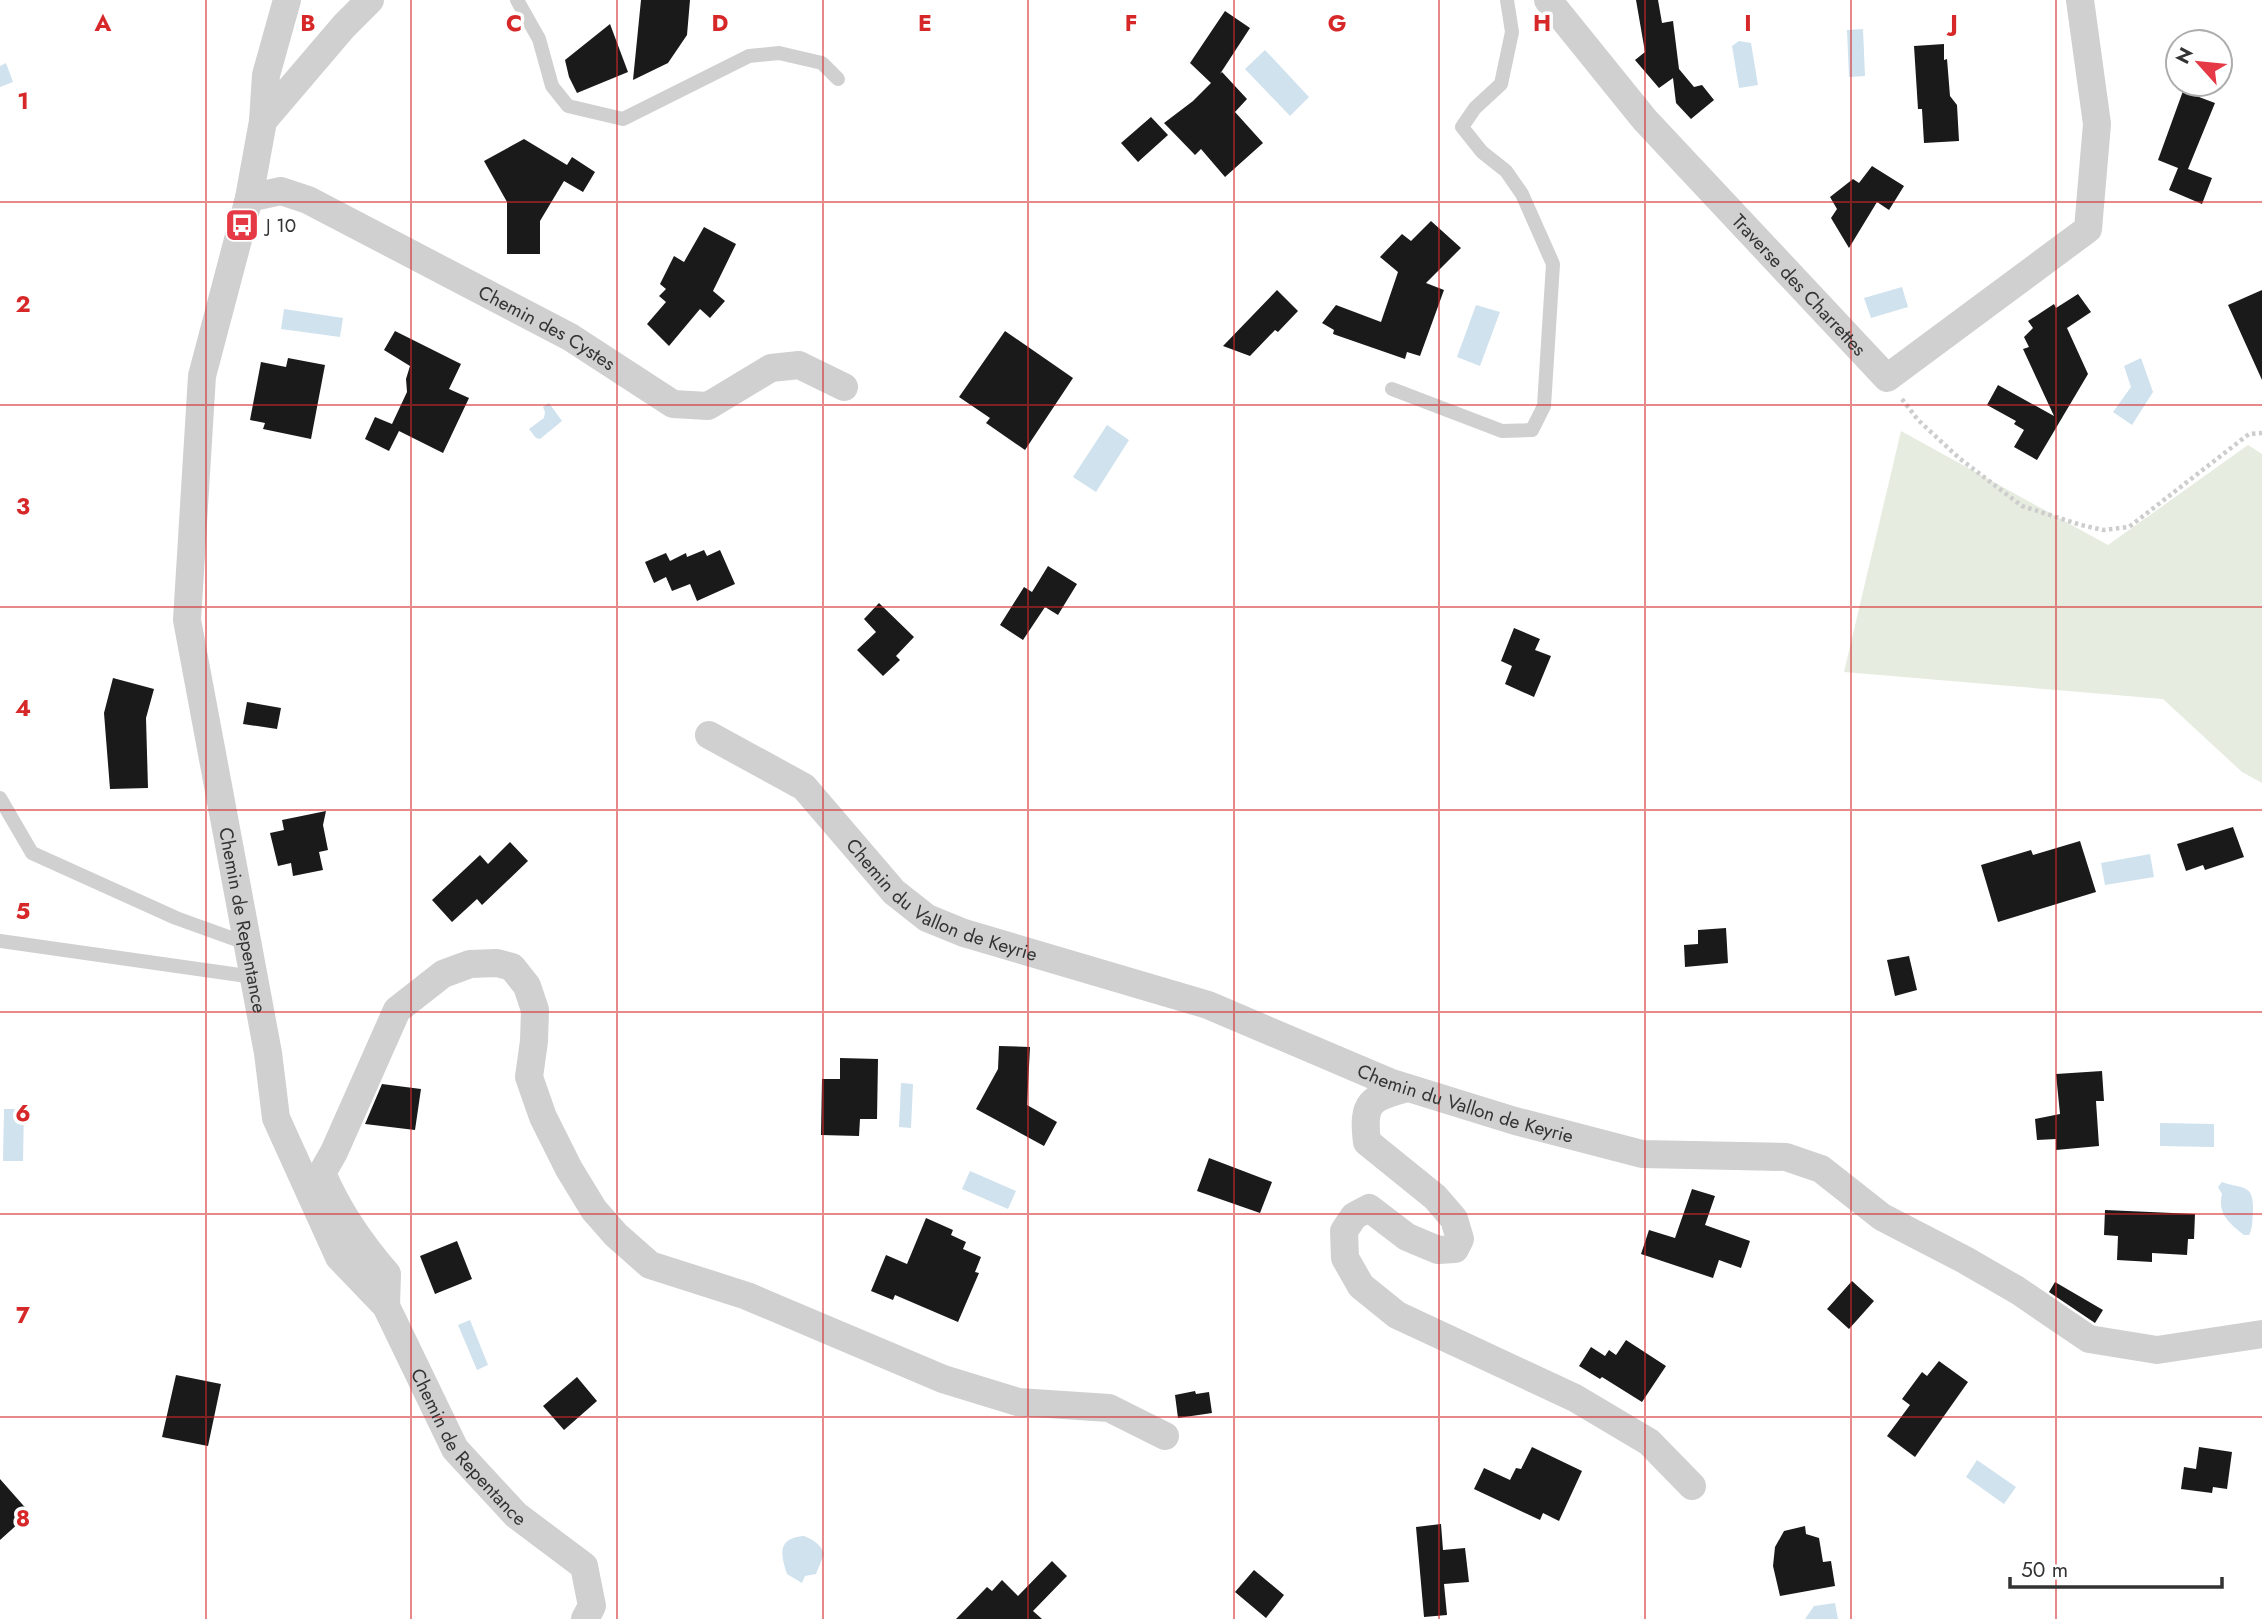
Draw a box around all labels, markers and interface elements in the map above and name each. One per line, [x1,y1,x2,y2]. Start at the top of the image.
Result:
text: A [94,6,112,40]
text: B [300,6,316,40]
text: C [506,6,522,40]
text: D [712,6,729,40]
text: E [918,6,932,40]
text: F [1125,6,1137,40]
text: G [1328,6,1346,40]
text: H [1533,6,1551,40]
text: I [1744,6,1752,40]
text: J [1946,6,1958,40]
north arrow [2164,28,2234,98]
text: N [2169,43,2200,68]
text: 1 [17,84,29,118]
bus stop icon: J 10 [223,206,261,244]
street label: Traverse des Charrettes [1726,208,1873,362]
place label: J 10 [263,212,296,239]
street label: Chemin des Cystes [474,278,621,377]
text: 2 [15,287,31,321]
text: 3 [16,489,30,523]
text: 4 [15,691,31,725]
street label: Chemin de Repentance [213,825,274,1015]
street label: Chemin du Vallon de Keyrie [840,832,1041,968]
text: 5 [16,894,30,928]
street label: Chemin du Vallon de Keyrie [1353,1057,1577,1149]
text: 6 [15,1096,31,1130]
text: 7 [16,1298,30,1332]
street label: Chemin de Repentance [405,1364,532,1532]
text: 8 [16,1501,30,1535]
scale bar [2010,1546,2222,1590]
text: 50 m [2021,1555,2068,1585]

